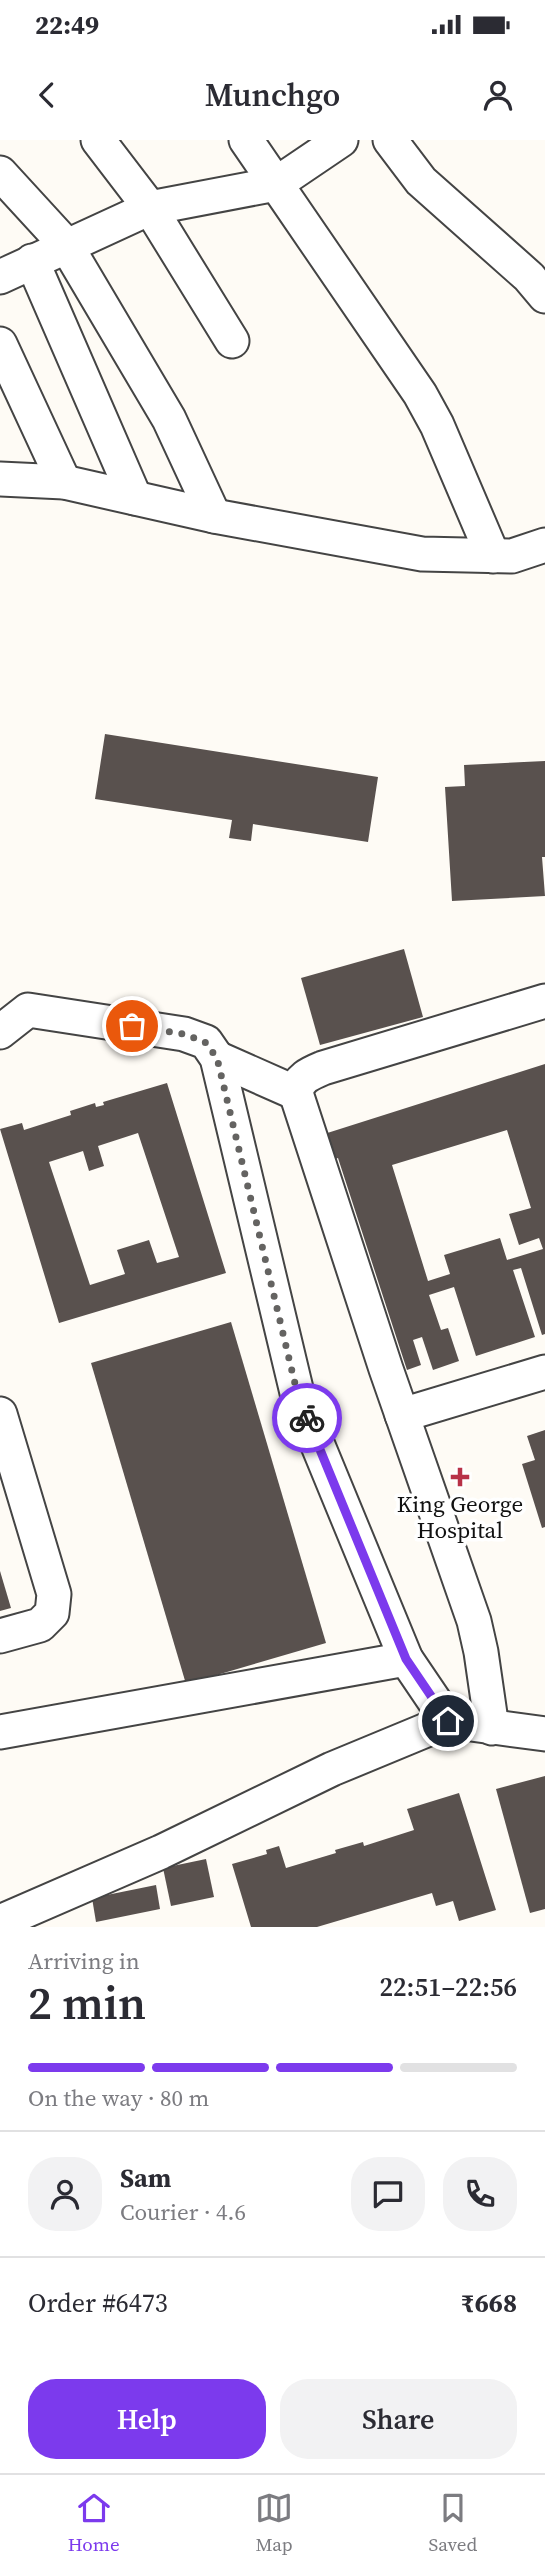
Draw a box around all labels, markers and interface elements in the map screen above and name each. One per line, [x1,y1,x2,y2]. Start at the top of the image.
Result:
text: 22:49 [35,7,99,43]
text: Munchgo [205,73,340,117]
icon: back [28,76,66,114]
icon: person [479,76,517,114]
pin [102,996,162,1056]
icon: bag [113,1007,151,1045]
courier [272,1383,342,1453]
icon: bike [288,1399,326,1437]
marker: King George Hospital [450,1467,470,1487]
place label: King George Hospital [397,1488,523,1546]
pin [418,1691,478,1751]
icon: home [429,1702,467,1740]
text: Arriving in [28,1945,140,1977]
text: 22:51–22:56 [380,1969,517,2005]
text: 2 min [28,1971,146,2034]
text: On the way · 80 m [28,2082,209,2114]
button: person [28,2157,102,2231]
button: chat [351,2157,425,2231]
button: phone [443,2157,517,2231]
text: Sam [120,2160,171,2196]
text: Courier · 4.6 [120,2196,246,2228]
text: Order #6473 [28,2285,168,2321]
text: ₹668 [461,2285,517,2321]
button: Help [28,2379,266,2459]
button: Share [280,2379,517,2459]
tab: Home [68,2489,120,2557]
tab: Map [255,2489,293,2557]
tab: Saved [429,2489,477,2557]

